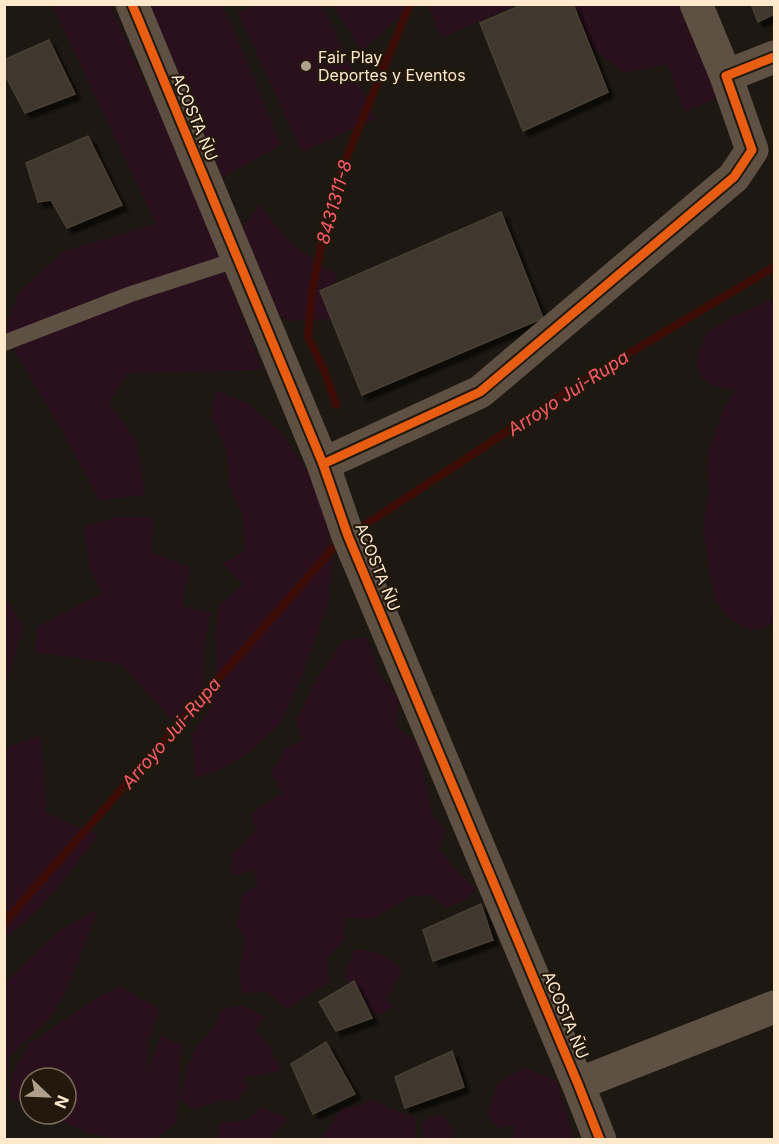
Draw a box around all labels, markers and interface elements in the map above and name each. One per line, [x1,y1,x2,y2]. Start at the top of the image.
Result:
place label: Fair Play Deportes y Eventos [318,47,466,85]
marker: Fair Play Deportes y Eventos [299,59,313,73]
street label: ACOSTA ÑU [168,70,222,164]
water label: 8431311-8 [312,158,356,246]
water label: Arroyo Jui-Rupa [503,346,632,440]
street label: ACOSTA ÑU [351,520,405,614]
water label: Arroyo Jui-Rupa [117,673,225,793]
street label: ACOSTA ÑU [539,968,593,1062]
north arrow [18,1066,78,1126]
text: N [50,1092,73,1111]

